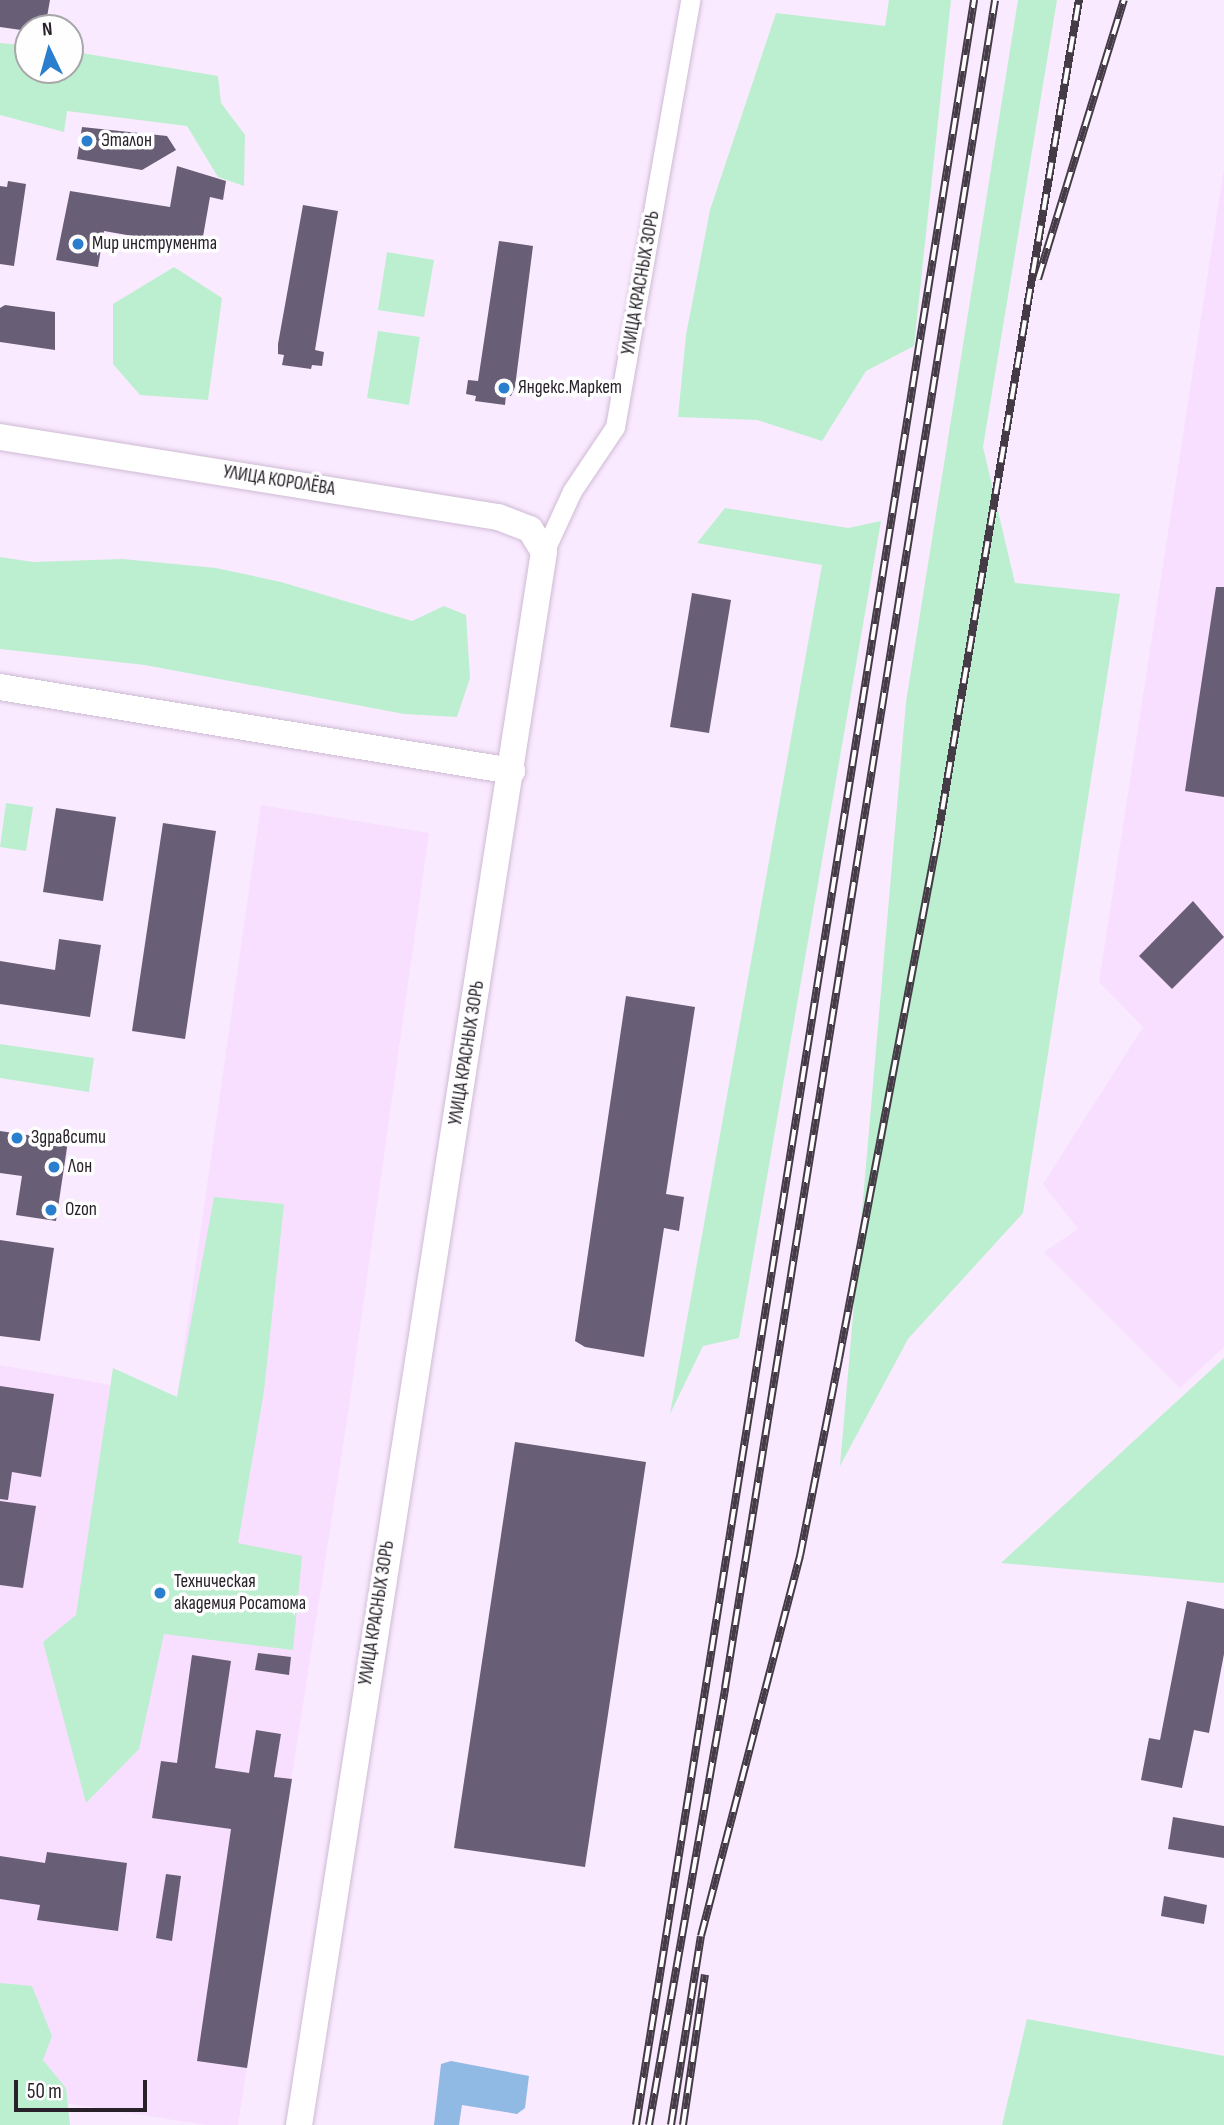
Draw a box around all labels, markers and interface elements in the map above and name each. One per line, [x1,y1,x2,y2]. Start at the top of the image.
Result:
north arrow [14,14,84,84]
text: N [41,18,53,41]
place label: Эталон [101,130,152,152]
marker: Эталон [79,133,95,149]
street label: УЛИЦА КРАСНЫХ ЗОРЬ [617,209,665,357]
place label: Мир инструмента [92,233,217,255]
marker: Мир инструмента [70,236,86,252]
place label: Яндекс.Маркет [518,377,622,399]
marker: Яндекс.Маркет [496,380,512,396]
street label: УЛИЦА КОРОЛЁВА [221,461,337,501]
street label: УЛИЦА КРАСНЫХ ЗОРЬ [444,979,490,1127]
place label: Здравсити [31,1127,106,1149]
marker: Здравсити [9,1130,25,1146]
place label: Лон [68,1156,92,1178]
marker: Лон [46,1159,62,1175]
place label: Ozon [65,1199,97,1221]
marker: Ozon [43,1202,59,1218]
street label: УЛИЦА КРАСНЫХ ЗОРЬ [354,1539,400,1687]
place label: Техническая академия Росатома [174,1571,306,1615]
marker: Техническая академия Росатома [152,1585,168,1601]
scale bar [18,2066,150,2110]
text: 50 m [27,2079,62,2104]

